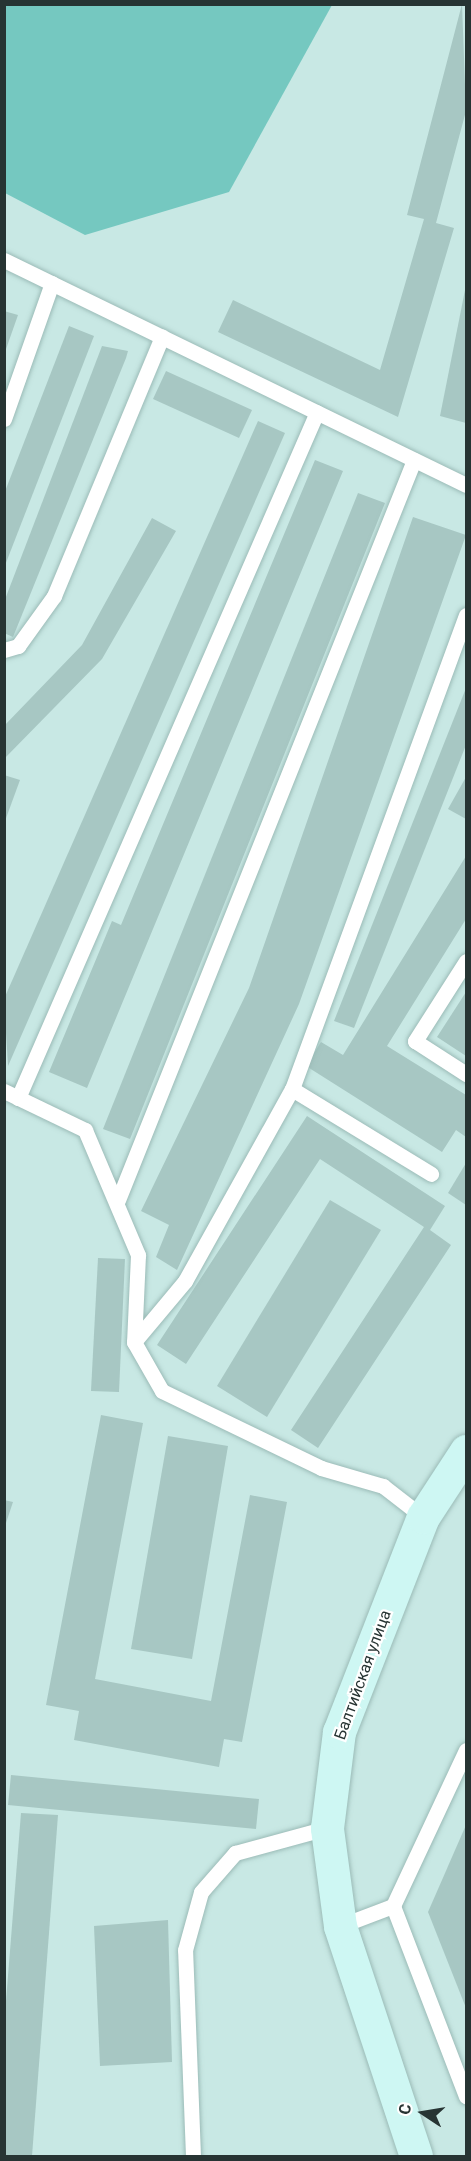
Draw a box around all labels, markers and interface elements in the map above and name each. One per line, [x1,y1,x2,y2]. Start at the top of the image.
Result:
street label: Балтийская улица [331,1608,395,1742]
north arrow [393,2083,453,2143]
text: С [395,2102,415,2116]

